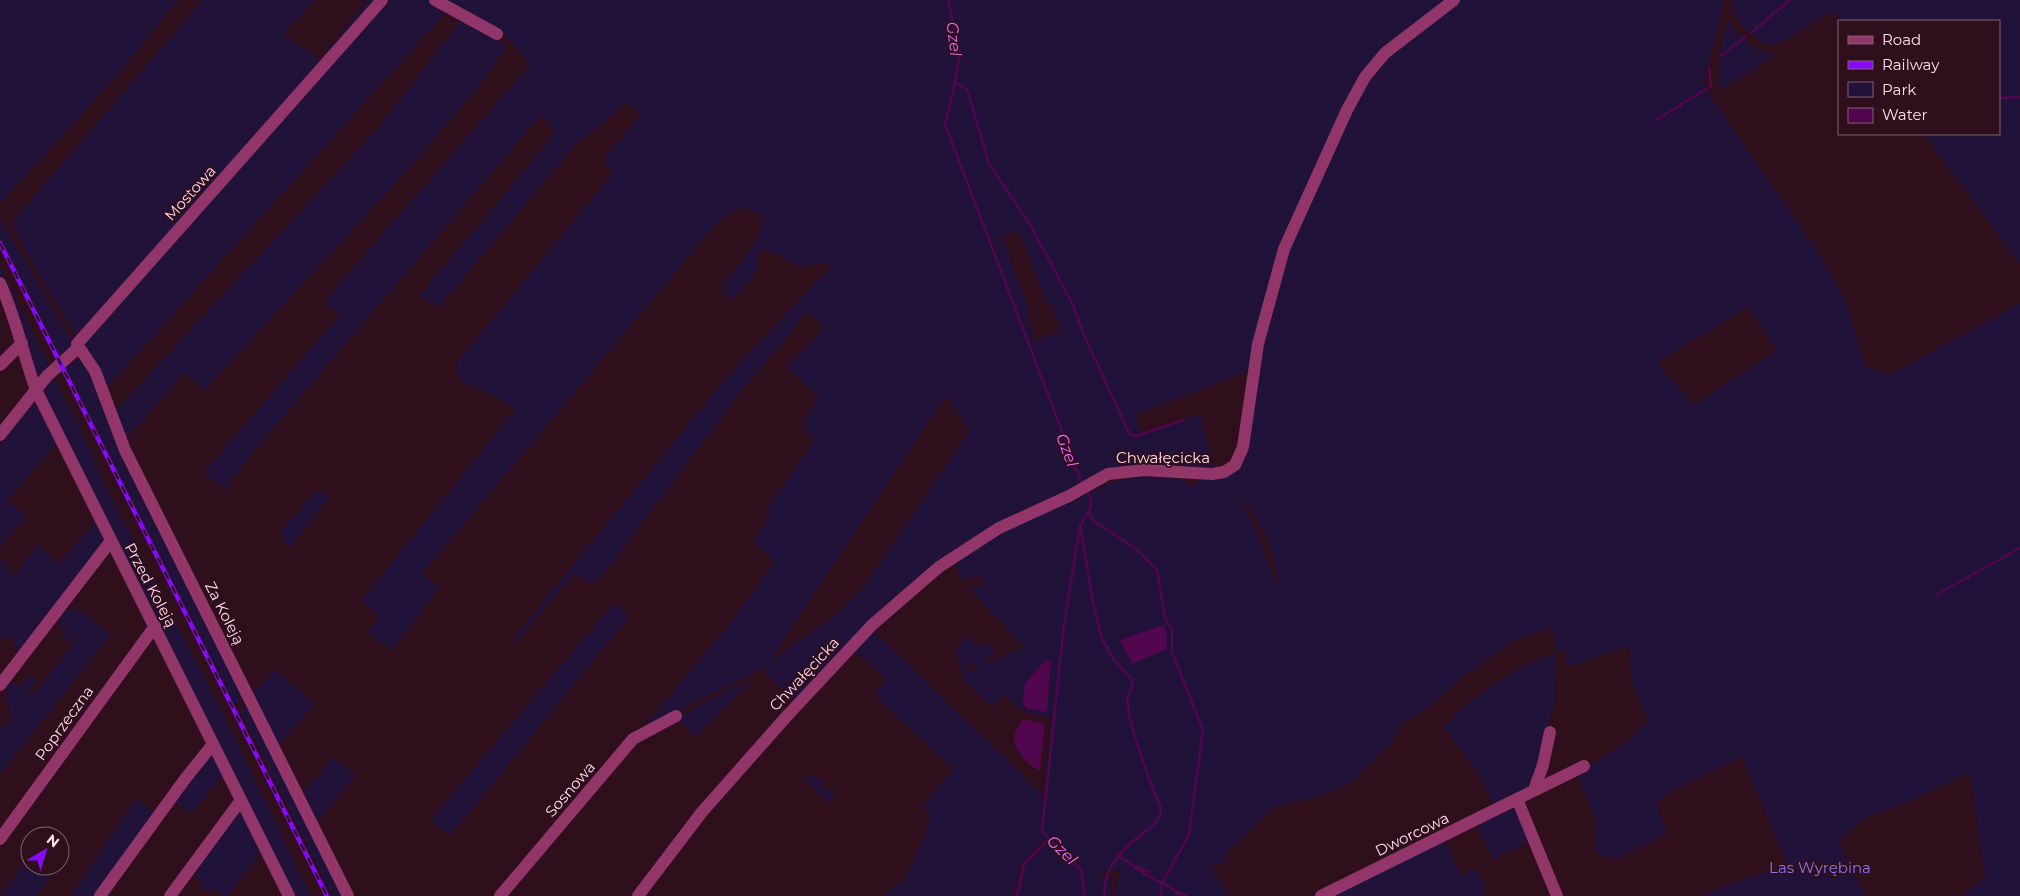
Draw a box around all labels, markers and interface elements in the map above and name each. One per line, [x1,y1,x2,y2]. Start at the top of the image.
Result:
legend [1838,20,2000,135]
water label: Gzel [942,21,966,58]
text: Road [1882,30,1921,49]
text: Railway [1882,55,1940,74]
text: Park [1882,80,1916,99]
text: Water [1882,105,1928,124]
street label: Mostowa [160,161,220,225]
water label: Gzel [1052,431,1082,470]
street label: Chwałęcicka [1116,448,1210,467]
street label: Przed Koleją [121,540,181,630]
street label: Za Koleją [201,578,249,648]
street label: Chwałęcicka [765,633,843,715]
street label: Poprzeczna [31,682,97,764]
street label: Sosnowa [541,757,599,821]
street label: Dworcowa [1372,808,1452,860]
north arrow [20,826,70,876]
text: N [43,830,63,851]
water label: Gzel [1043,831,1081,869]
park label: Las Wyrębina [1769,858,1871,877]

